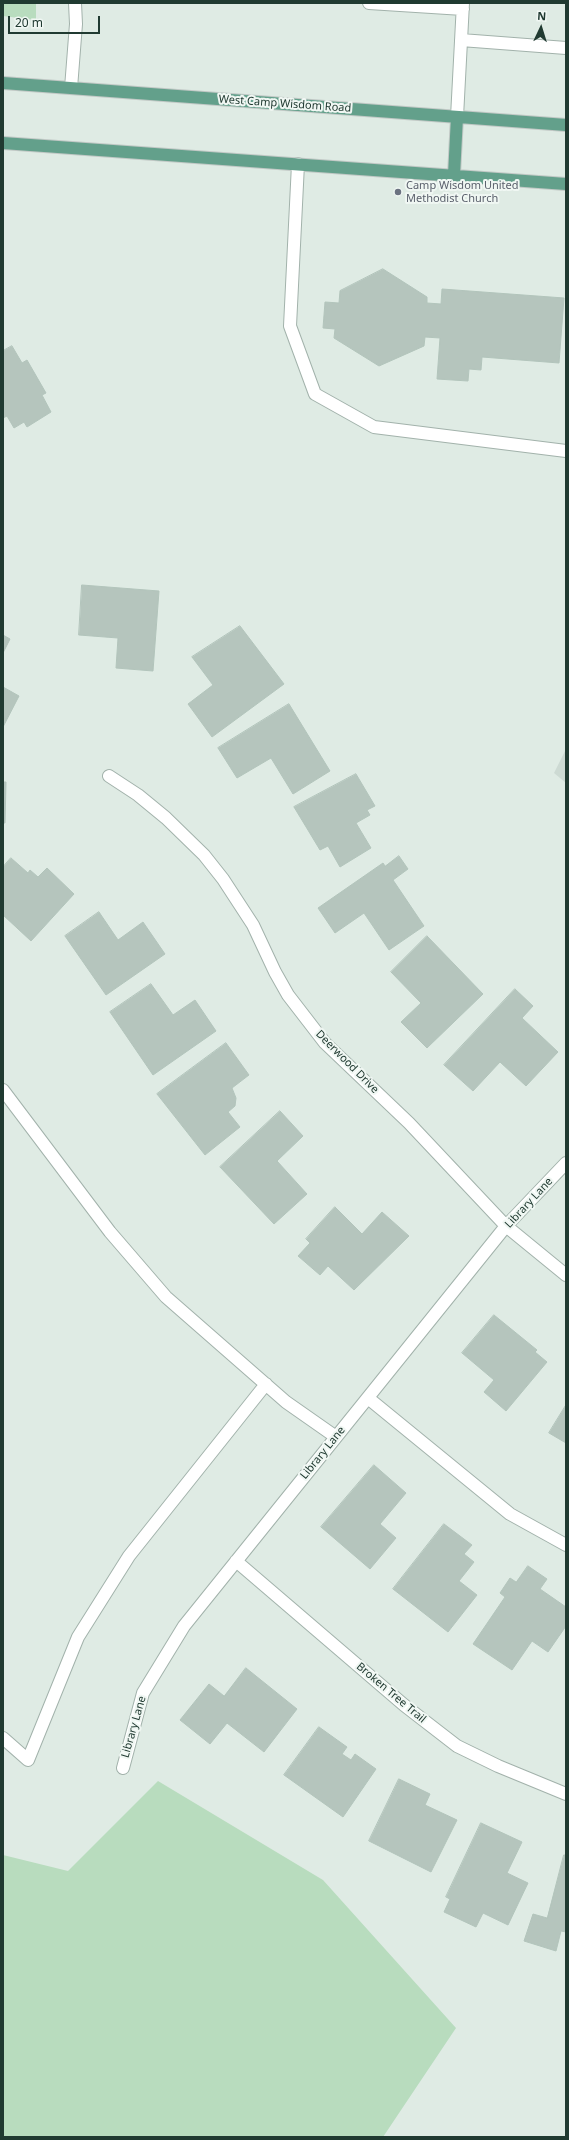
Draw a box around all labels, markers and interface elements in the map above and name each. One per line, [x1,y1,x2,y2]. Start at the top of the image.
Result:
scale bar [10,8,102,34]
north arrow [521,8,561,48]
text: N [537,8,547,23]
text: 20 m [15,14,43,31]
street label: West Camp Wisdom Road [218,93,352,115]
place label: Camp Wisdom United Methodist Church [406,179,519,205]
marker: Camp Wisdom United Methodist Church [393,187,403,197]
street label: Deerwood Drive [313,1028,381,1096]
street label: Library Lane [502,1175,556,1231]
street label: Library Lane [298,1424,348,1482]
street label: Broken Tree Trail [354,1660,428,1726]
street label: Library Lane [119,1695,149,1759]

